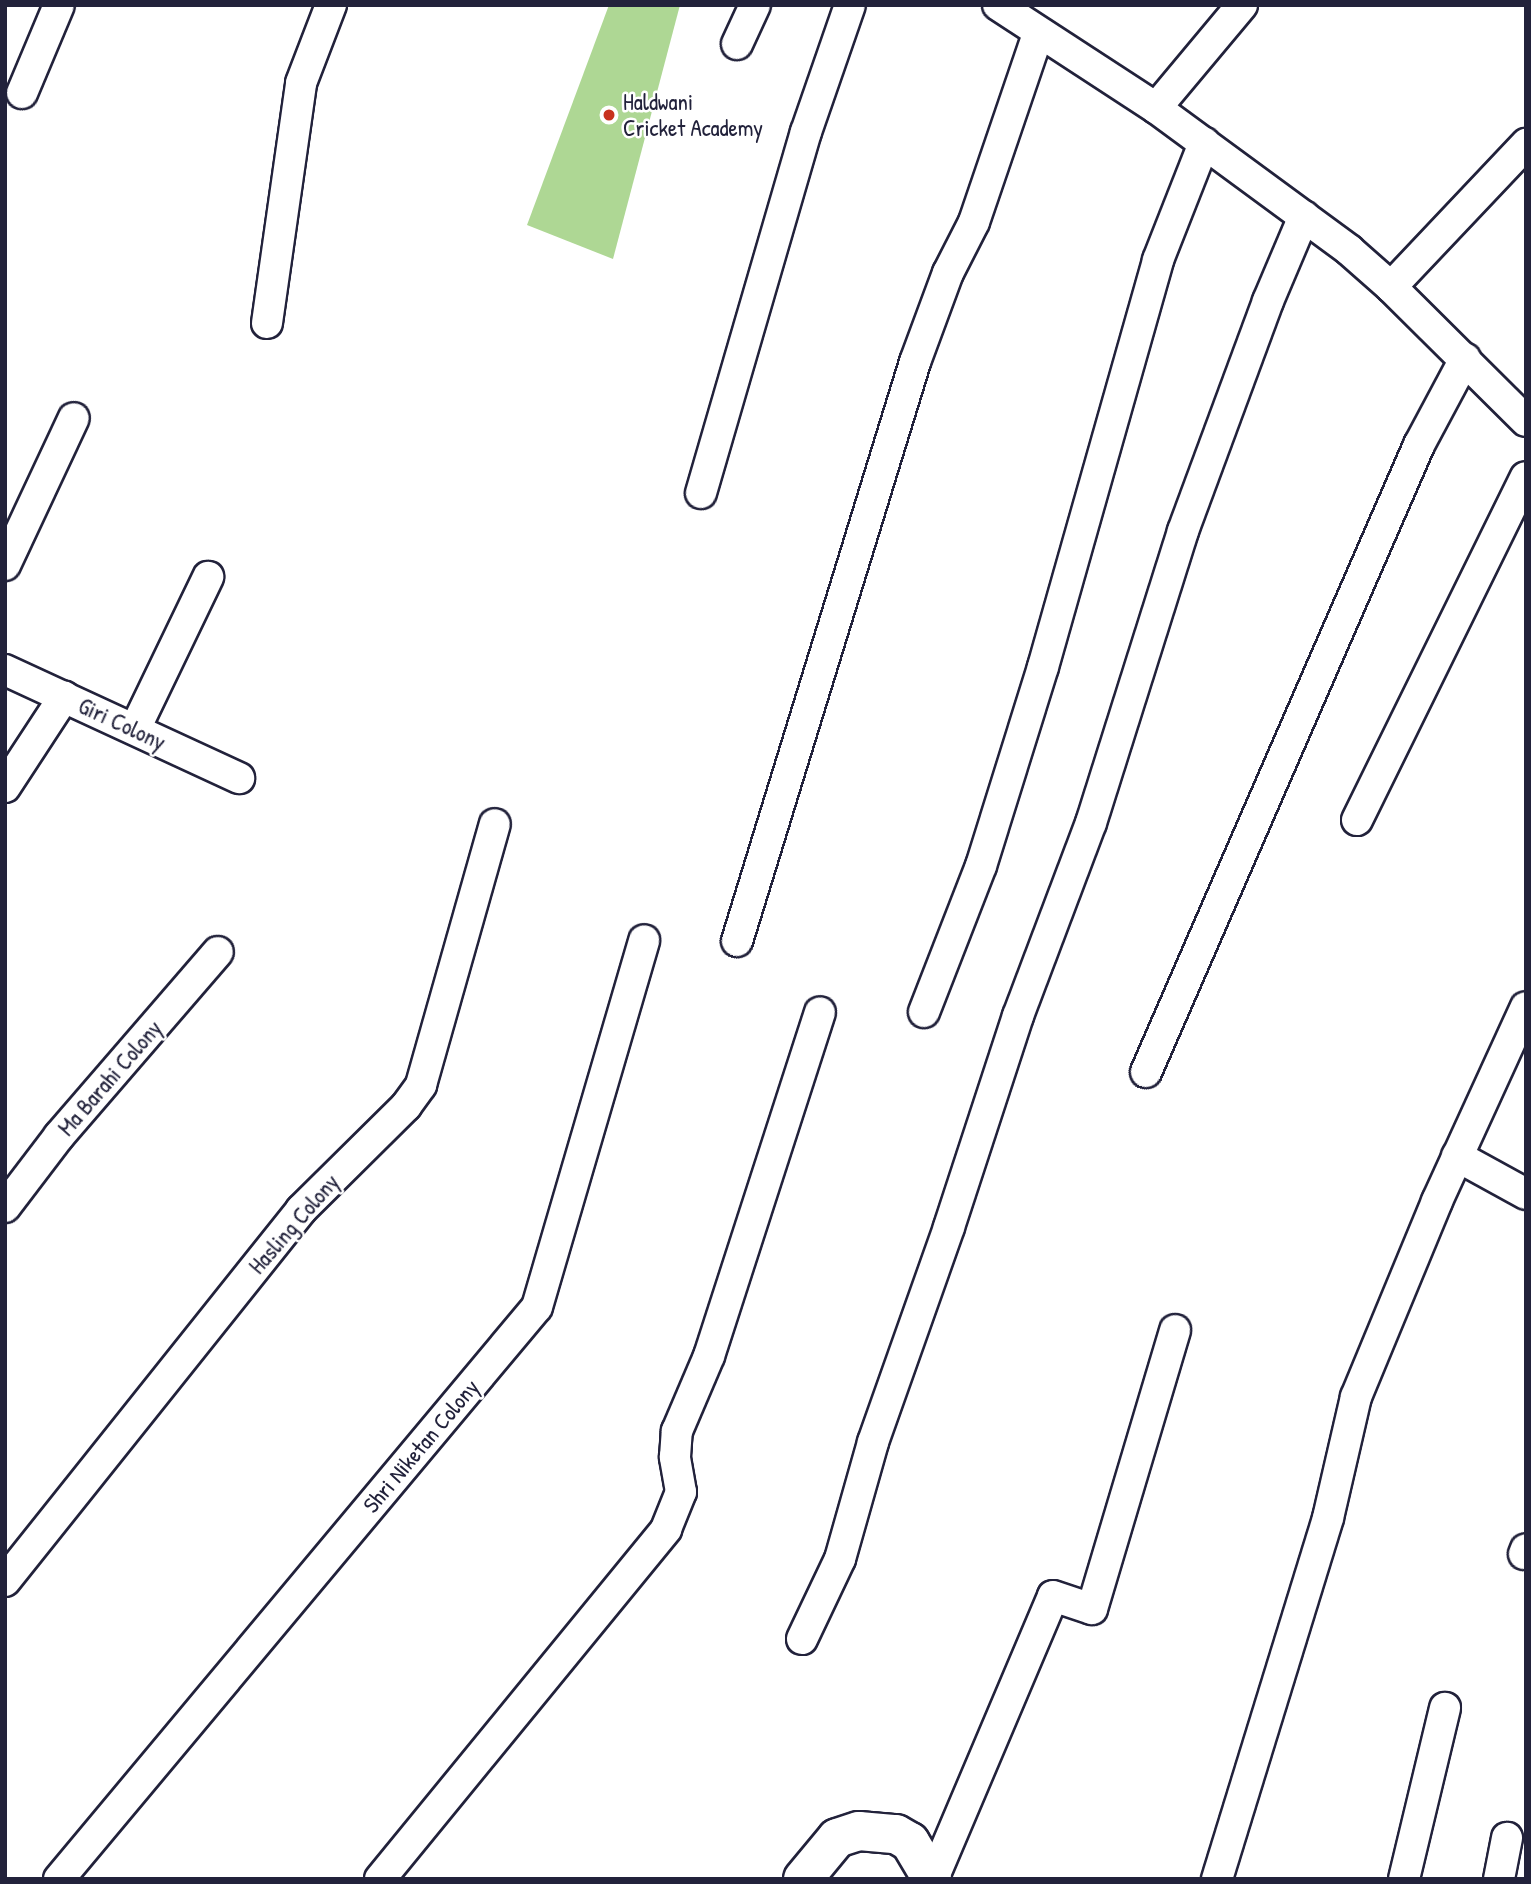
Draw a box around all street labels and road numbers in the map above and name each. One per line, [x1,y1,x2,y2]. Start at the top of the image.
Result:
street label: Giri Colony [74,692,170,756]
street label: Ma Barahi Colony [52,1015,168,1141]
street label: Hasling Colony [243,1168,345,1280]
street label: Shri Niketan Colony [357,1374,485,1518]

